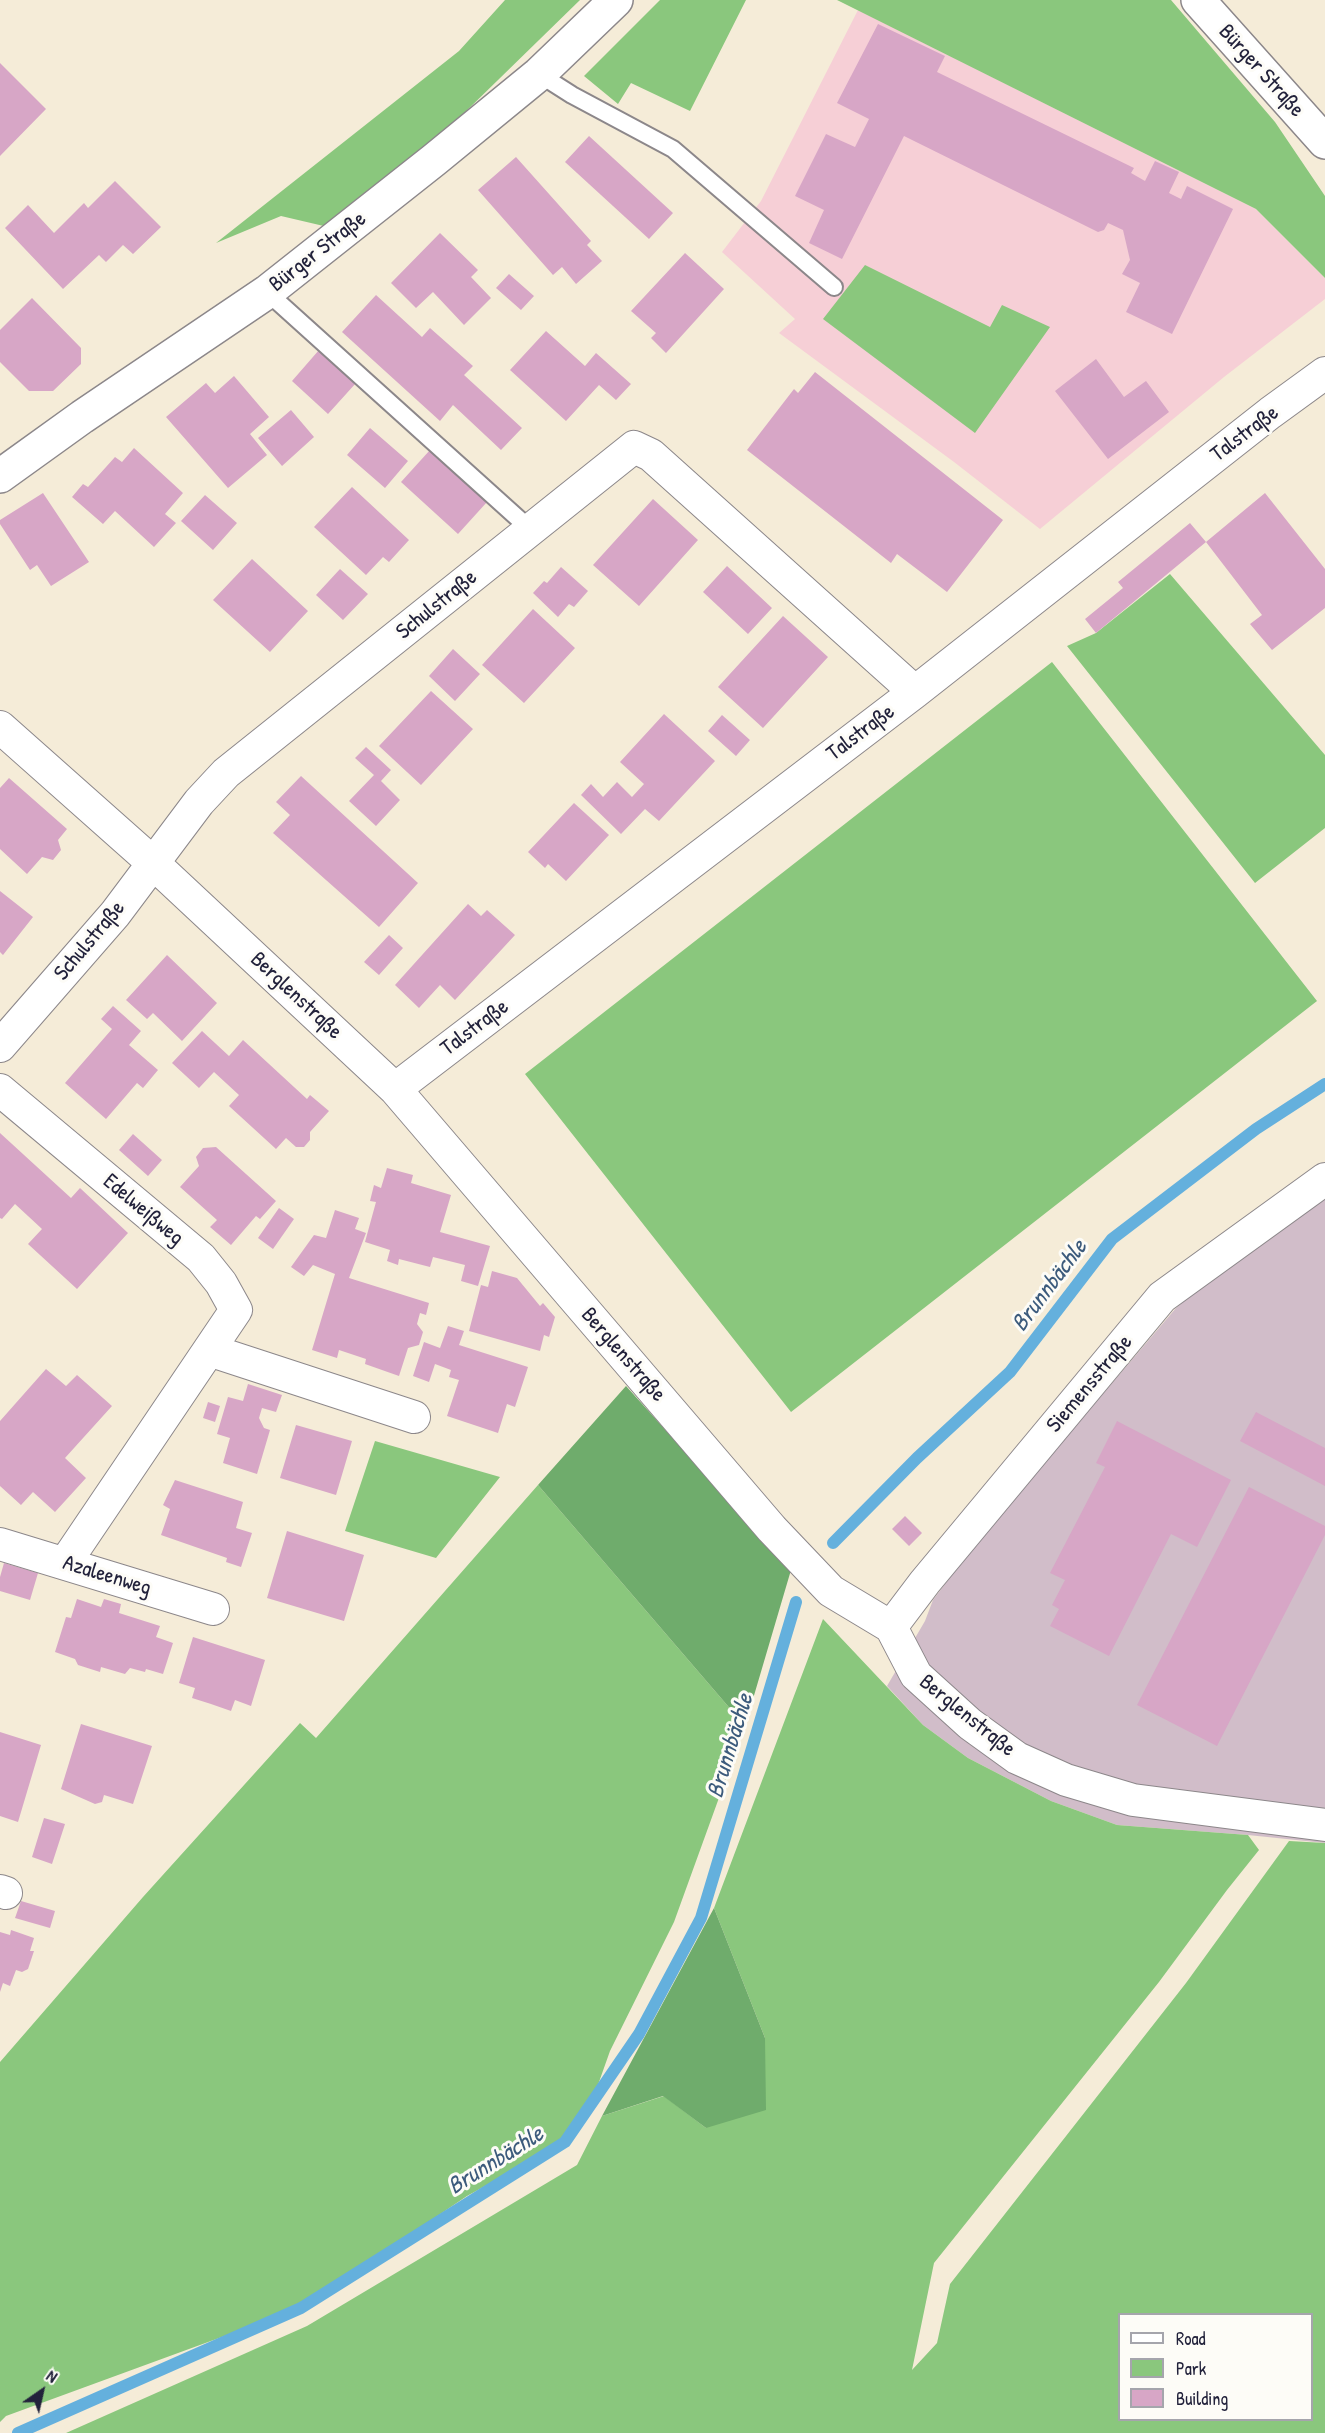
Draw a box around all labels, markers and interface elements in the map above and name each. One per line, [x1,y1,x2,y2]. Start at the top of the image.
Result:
street label: Bürger Straße [1212,19,1310,123]
street label: Bürger Straße [264,206,372,298]
street label: Talstraße [1206,400,1284,468]
street label: Schulstraße [391,565,483,645]
street label: Talstraße [822,699,900,767]
street label: Schulstraße [49,896,131,986]
street label: Berglenstraße [244,947,348,1045]
street label: Talstraße [436,994,514,1062]
street label: Edelweißweg [97,1169,189,1251]
water label: Brunnbächle [1006,1234,1094,1338]
street label: Berglenstraße [575,1302,671,1408]
street label: Siemensstraße [1042,1330,1138,1438]
street label: Azaleenweg [60,1550,154,1602]
street label: Berglenstraße [914,1669,1020,1763]
water label: Brunnbächle [702,1690,760,1802]
water label: Brunnbächle [443,2120,549,2202]
legend [1118,2313,1313,2421]
text: Road [1176,2326,1206,2351]
text: Park [1176,2356,1206,2381]
north arrow [12,2361,72,2421]
text: N [42,2365,62,2388]
text: Building [1176,2386,1228,2411]

